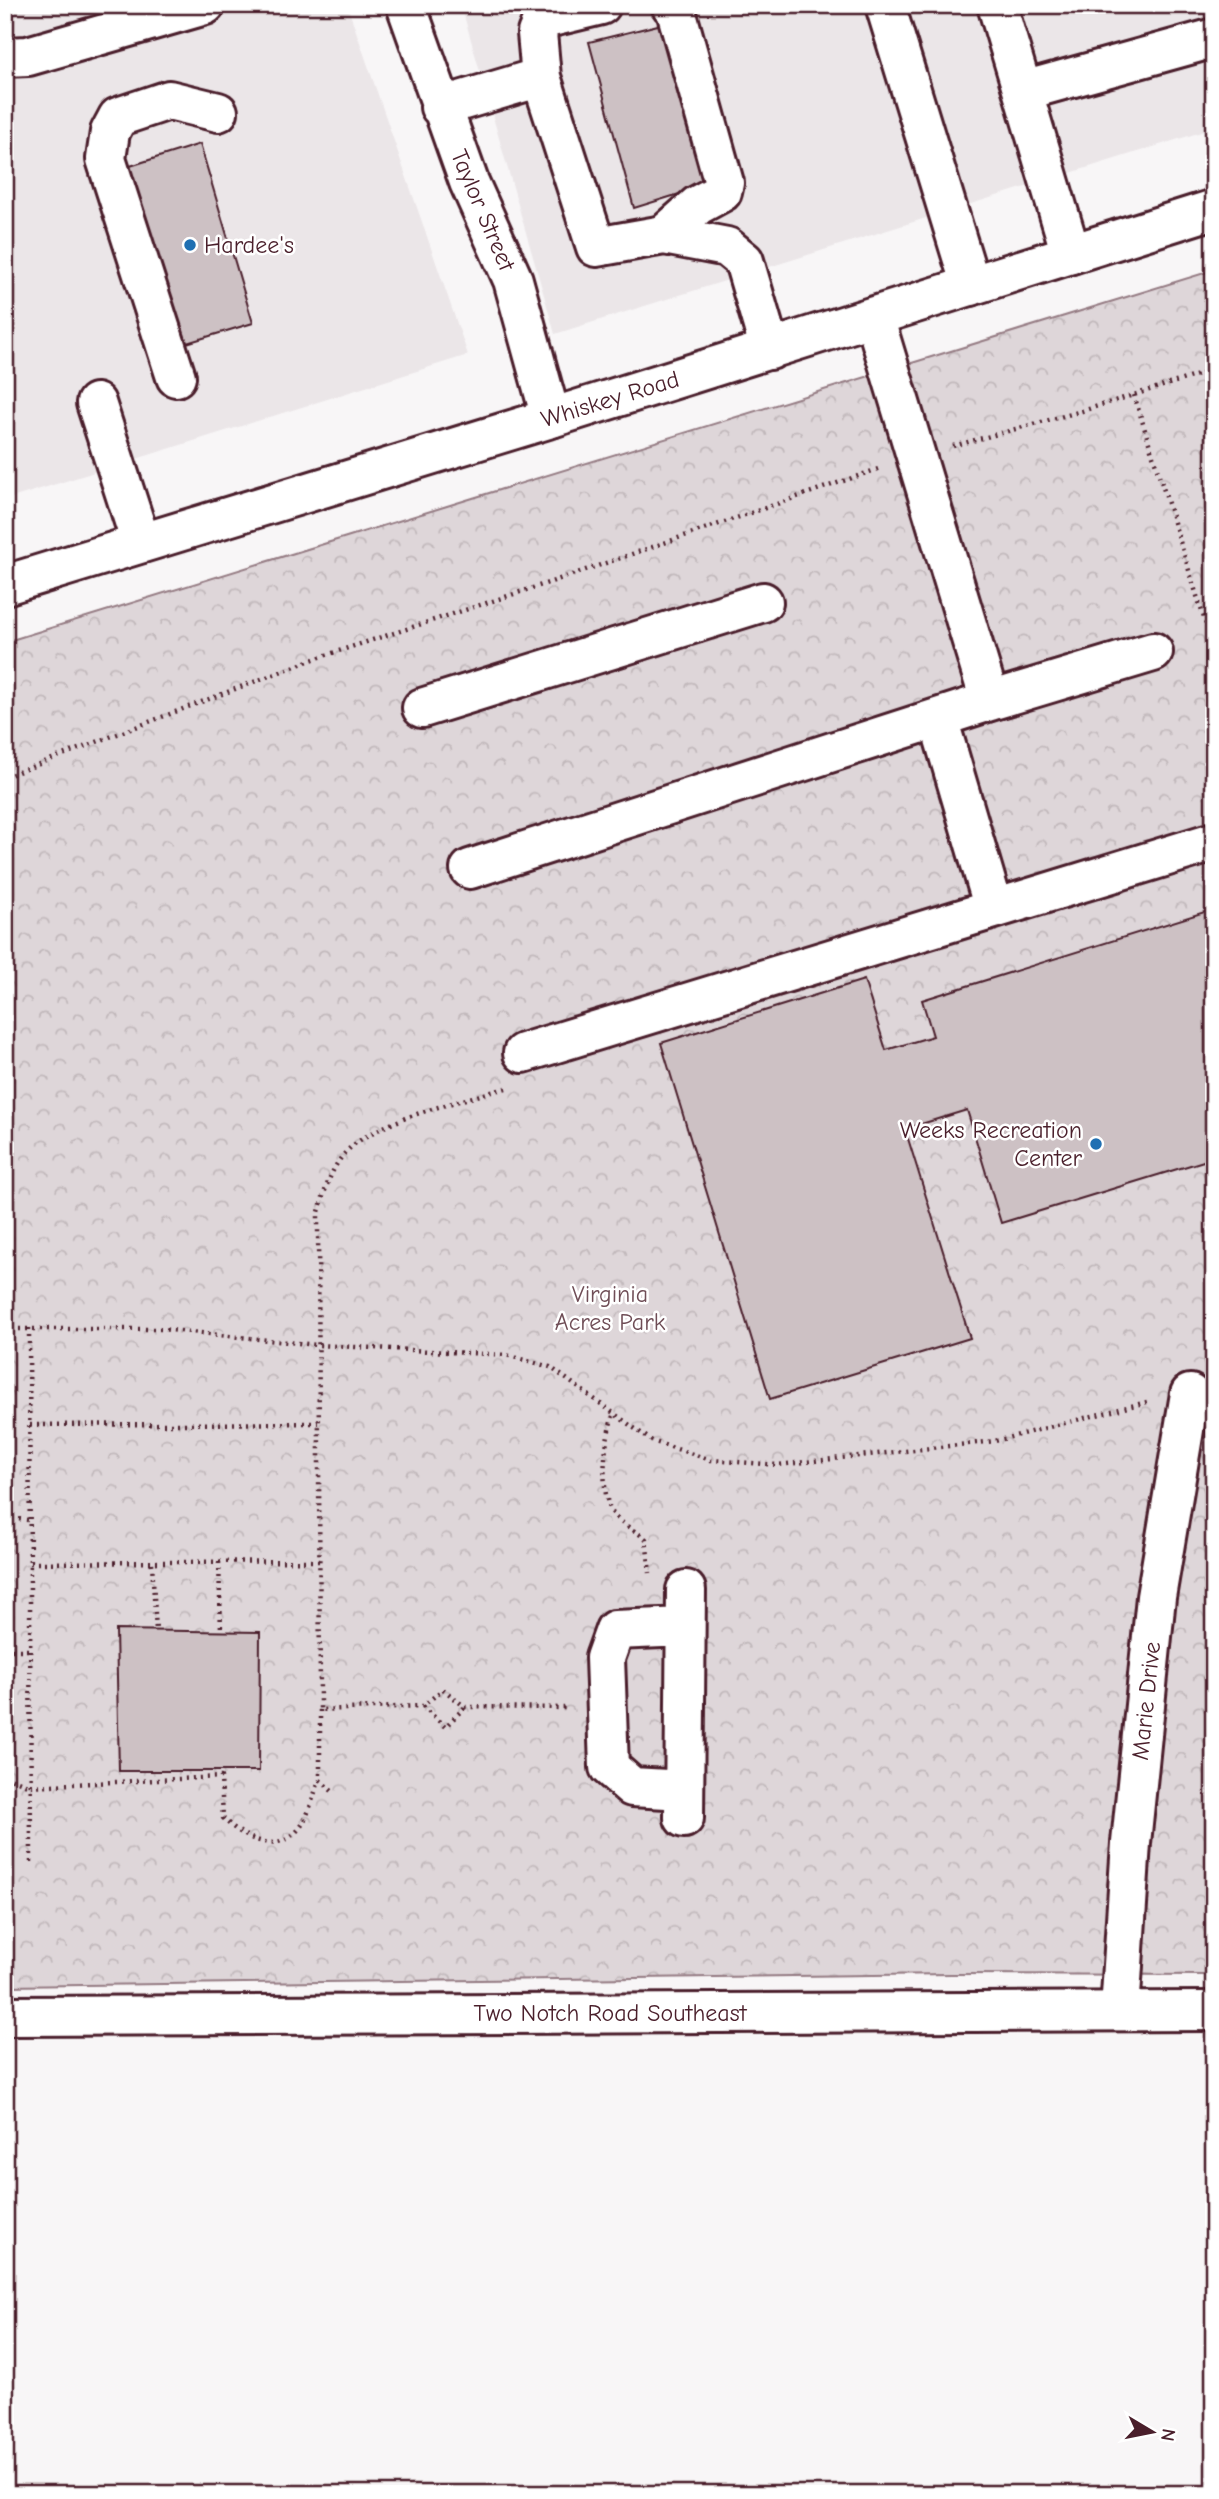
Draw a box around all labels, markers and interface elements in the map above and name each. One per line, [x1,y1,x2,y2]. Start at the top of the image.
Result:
street label: Taylor Street [445,145,522,276]
place label: Hardee's [204,231,294,259]
marker: Hardee's [182,237,198,253]
street label: Whiskey Road [538,365,682,433]
place label: Weeks Recreation Center [900,1116,1082,1172]
marker: Weeks Recreation Center [1088,1136,1104,1152]
park label: Virginia Acres Park [555,1280,666,1336]
street label: Marie Drive [1126,1640,1166,1762]
street label: Two Notch Road Southeast [473,1999,748,2027]
north arrow [1118,2398,1188,2468]
text: N [1156,2427,1180,2443]

